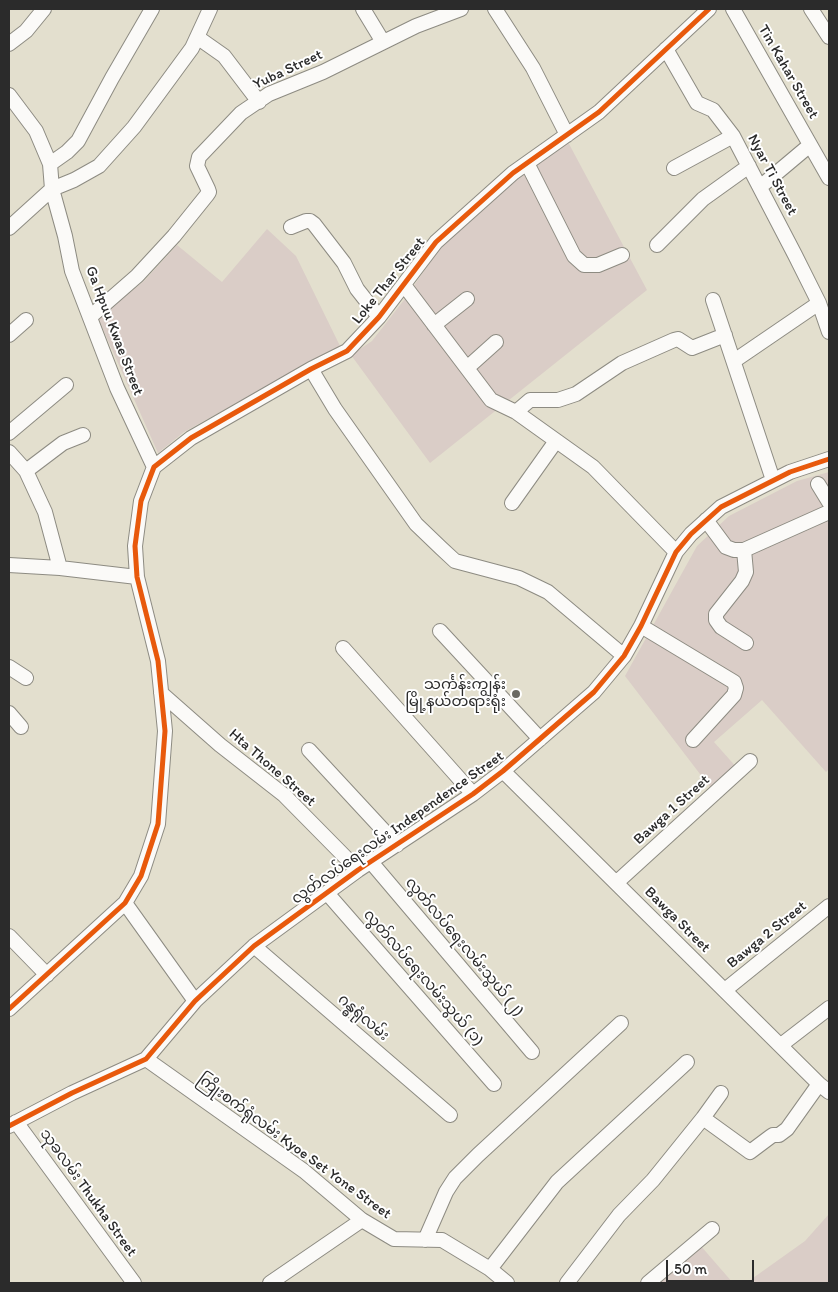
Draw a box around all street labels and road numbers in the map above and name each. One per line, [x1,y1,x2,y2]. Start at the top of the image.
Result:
street label: Tin Kahar Street [754,22,822,122]
street label: Yuba Street [250,46,326,94]
street label: Nyar Ti Street [743,131,801,219]
street label: Loke Thar Street [348,234,430,328]
street label: Ga Hpuu Kwae Street [81,264,147,398]
street label: Hta Thone Street [225,725,319,811]
street label: လွတ်လပ်ရေးလမ်း Independence Street [288,748,508,908]
street label: Bawga 1 Street [630,771,714,849]
street label: လွတ်လပ်ရေးလမ်းသွယ် (၂) [401,874,527,1020]
street label: Bawga Street [640,883,714,957]
street label: Bawga 2 Street [724,897,810,973]
street label: လွတ်လပ်ရေးလမ်းသွယ် (၁) [359,906,487,1050]
street label: ဂန္ဓရုံလမ်း [334,991,392,1045]
street label: ကြိုးစက်ရုံလမ်း Kyoe Set Yone Street [194,1071,394,1223]
street label: သုခလမ်း Thukha Street [36,1126,140,1260]

